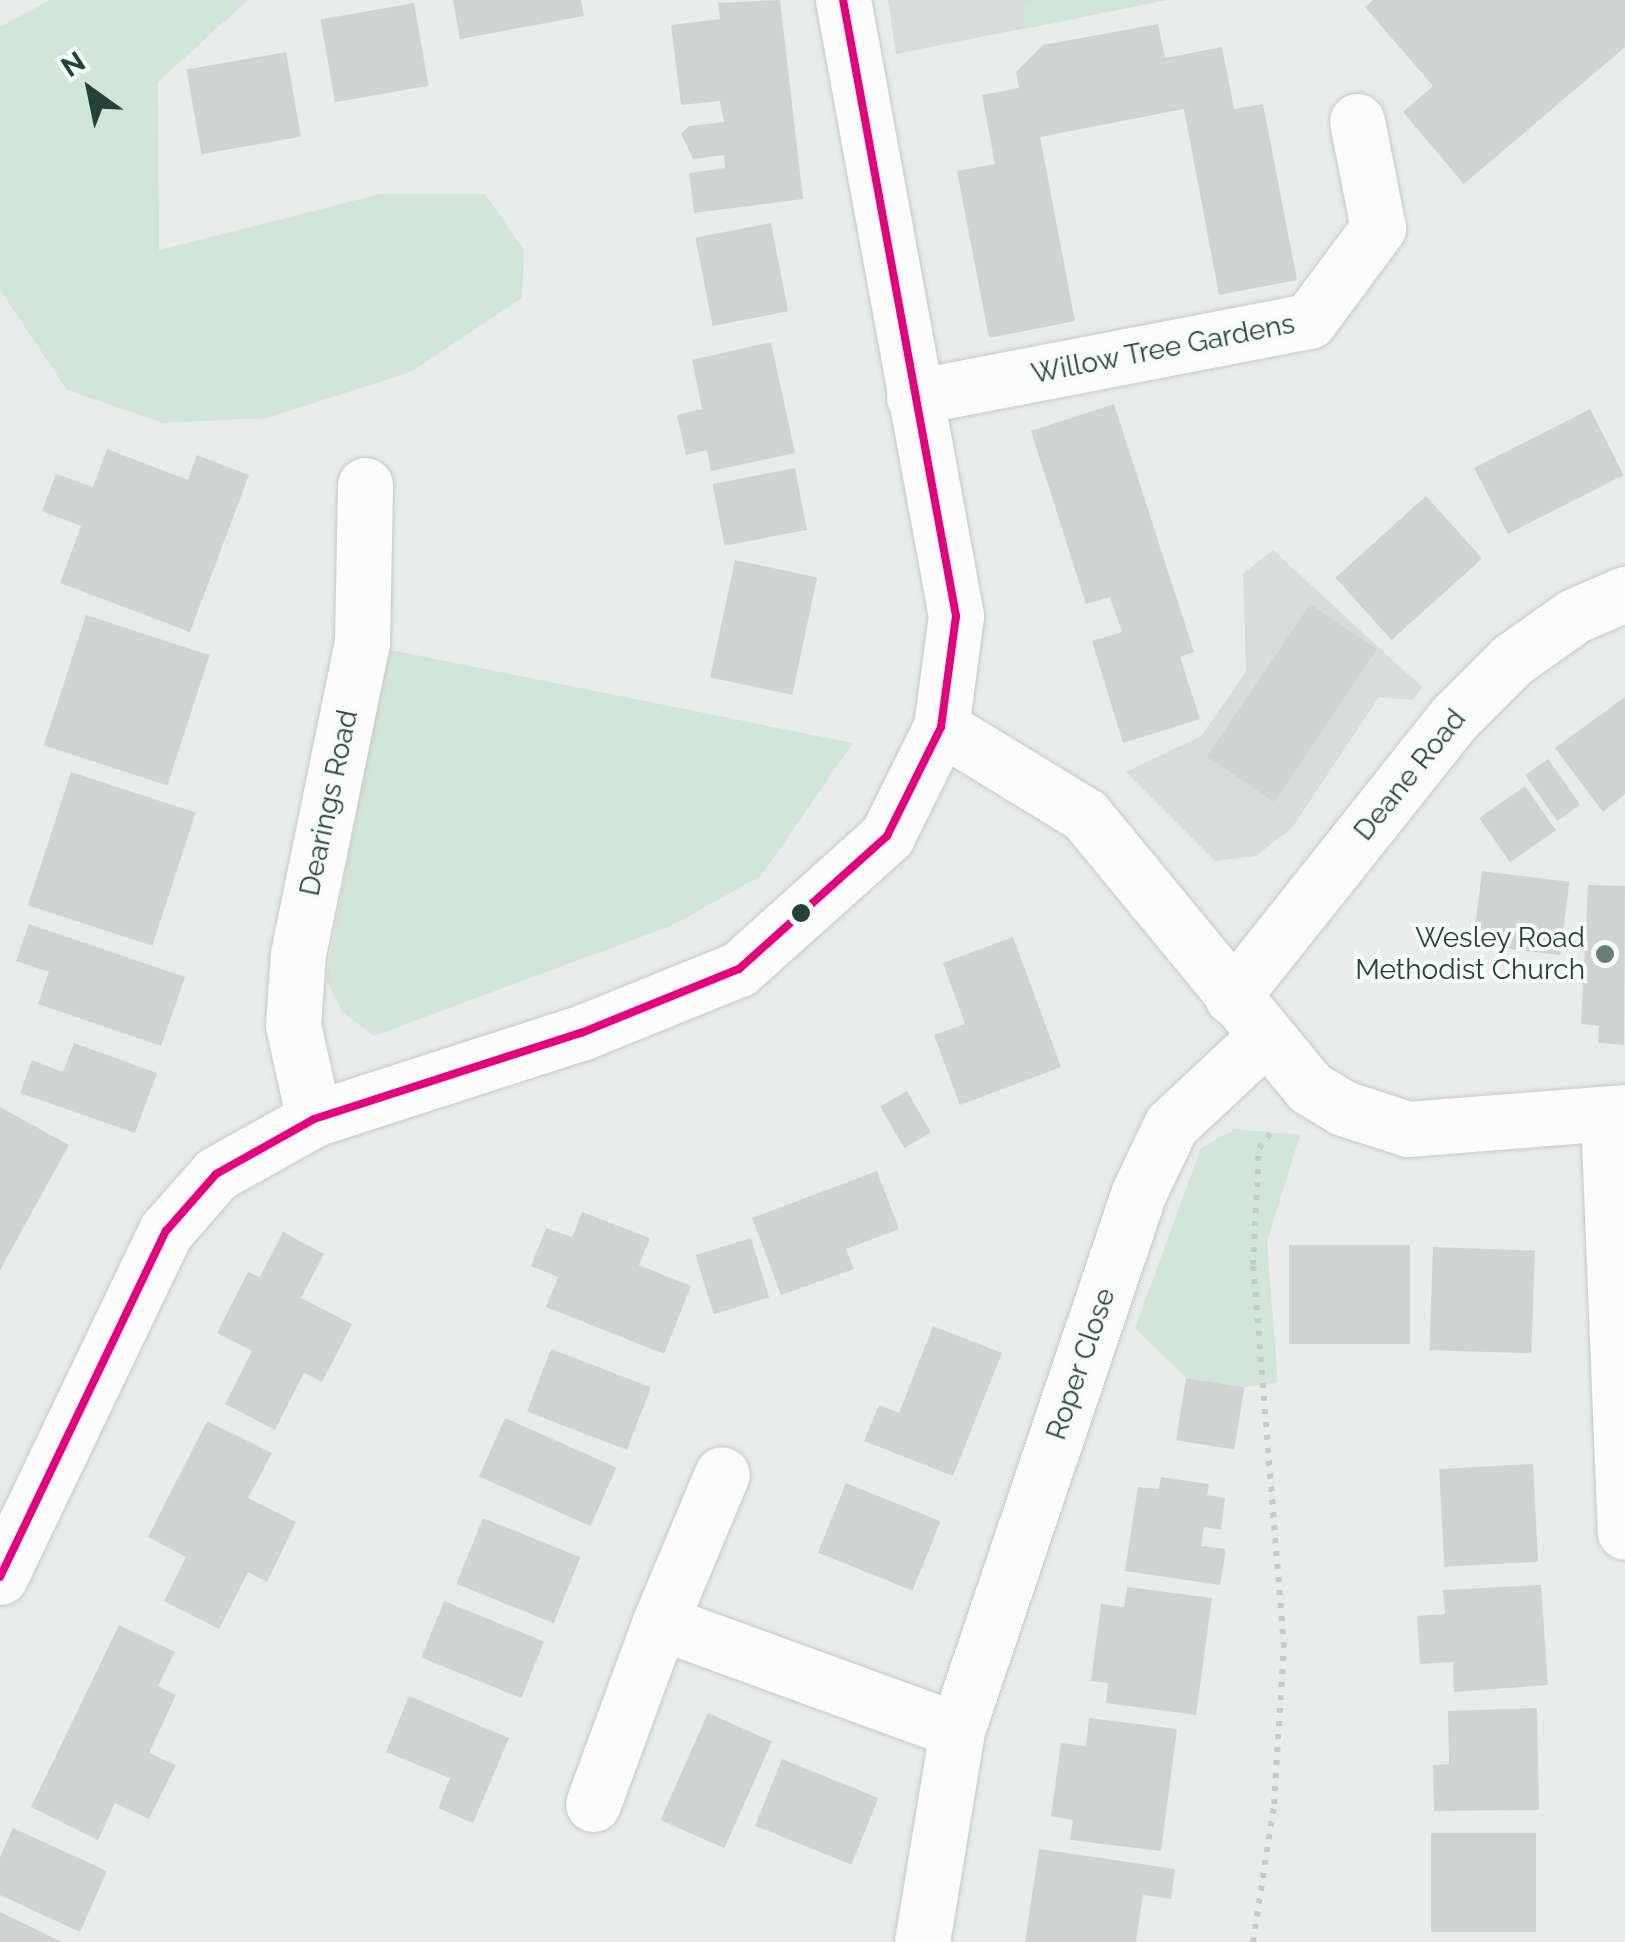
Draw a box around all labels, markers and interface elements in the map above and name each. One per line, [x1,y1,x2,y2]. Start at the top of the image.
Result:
north arrow [40,40,140,140]
text: N [55,45,91,84]
street label: Willow Tree Gardens [1028,307,1298,391]
street label: Deane Road [1347,703,1473,847]
street label: Dearings Road [293,707,365,899]
unlabelled marker [791,903,811,923]
place label: Wesley Road Methodist Church [1355,921,1585,987]
marker: Wesley Road Methodist Church [1594,943,1616,965]
street label: Roper Close [1039,1284,1123,1444]

